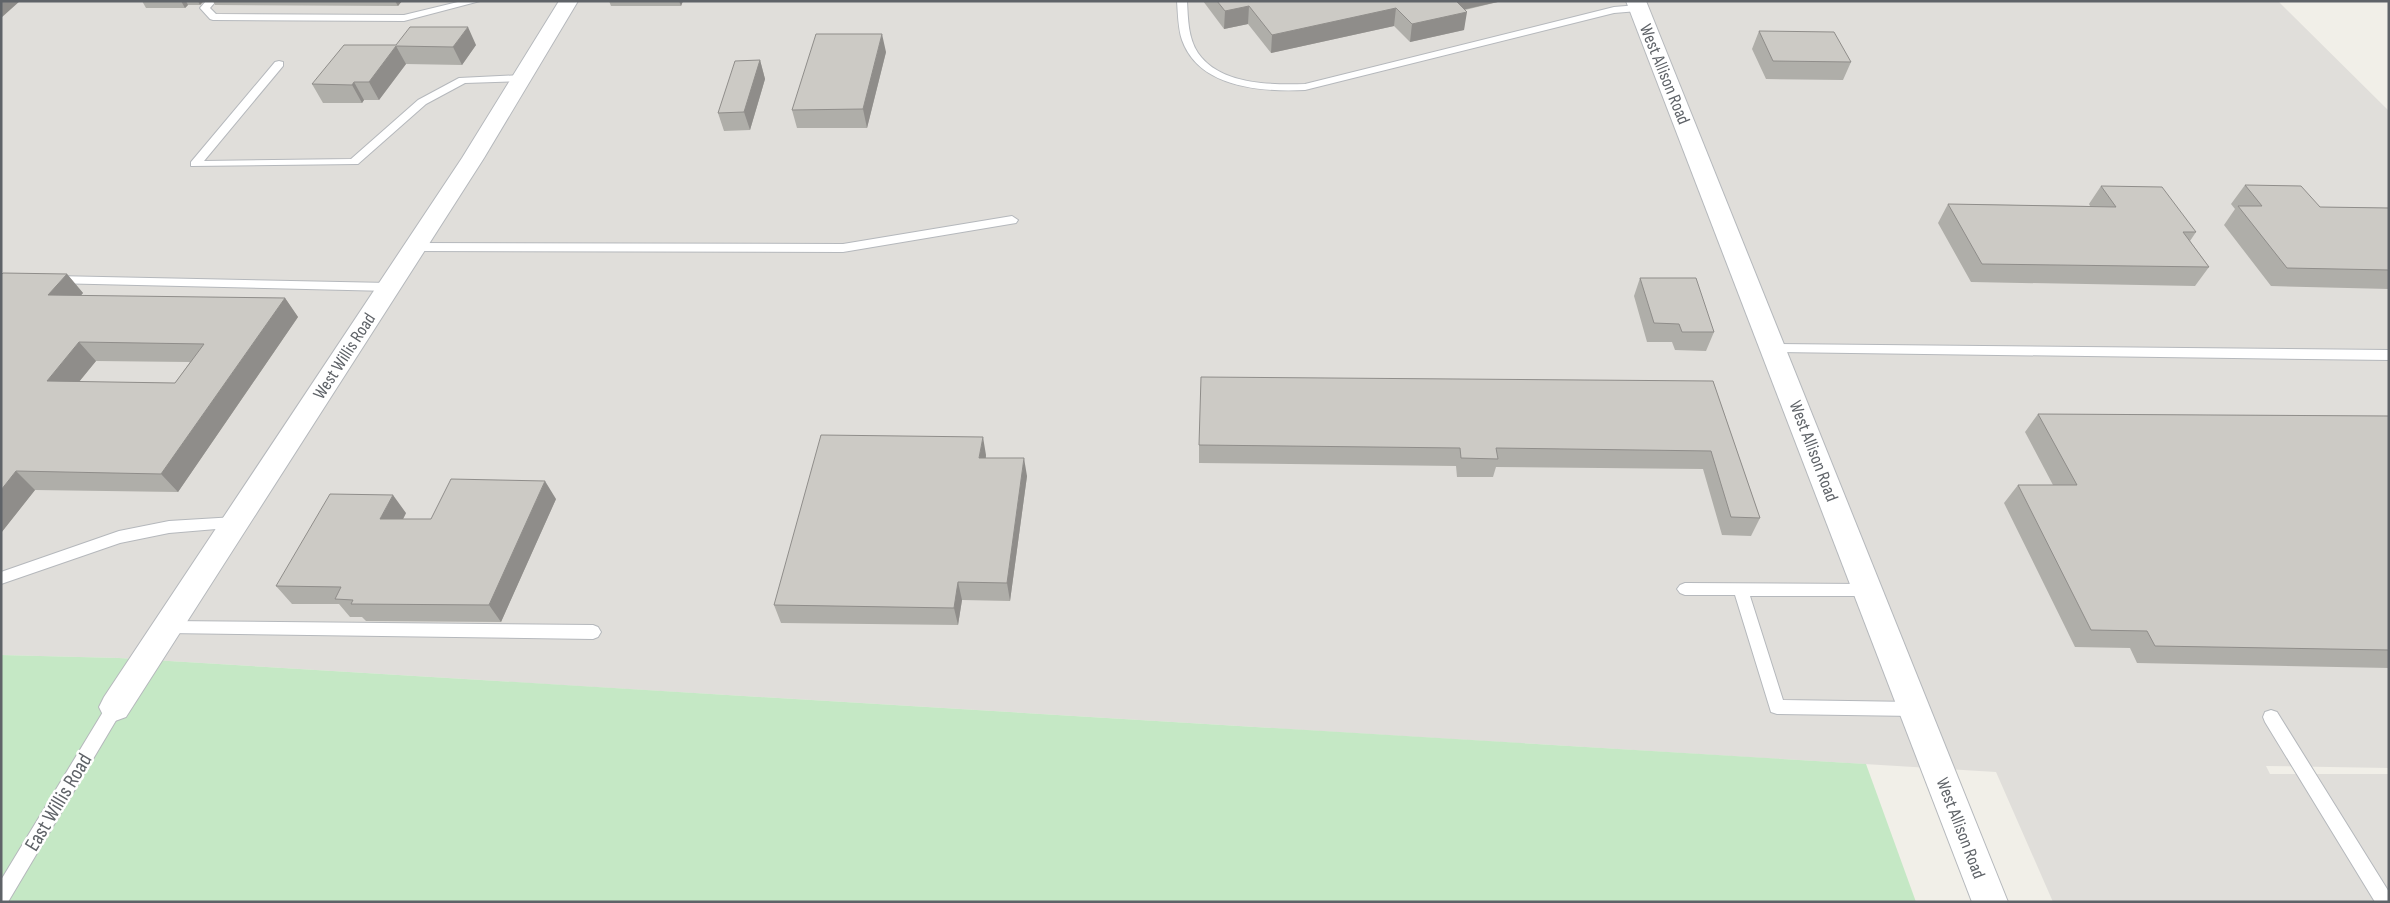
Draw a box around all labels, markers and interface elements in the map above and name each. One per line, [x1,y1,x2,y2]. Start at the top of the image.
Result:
street label: West Allison Road [1635,21,1694,127]
street label: West Willis Road [309,309,380,403]
street label: West Allison Road [1785,398,1842,505]
street label: East Willis Road [20,749,97,856]
street label: West Allison Road [1932,775,1989,882]

